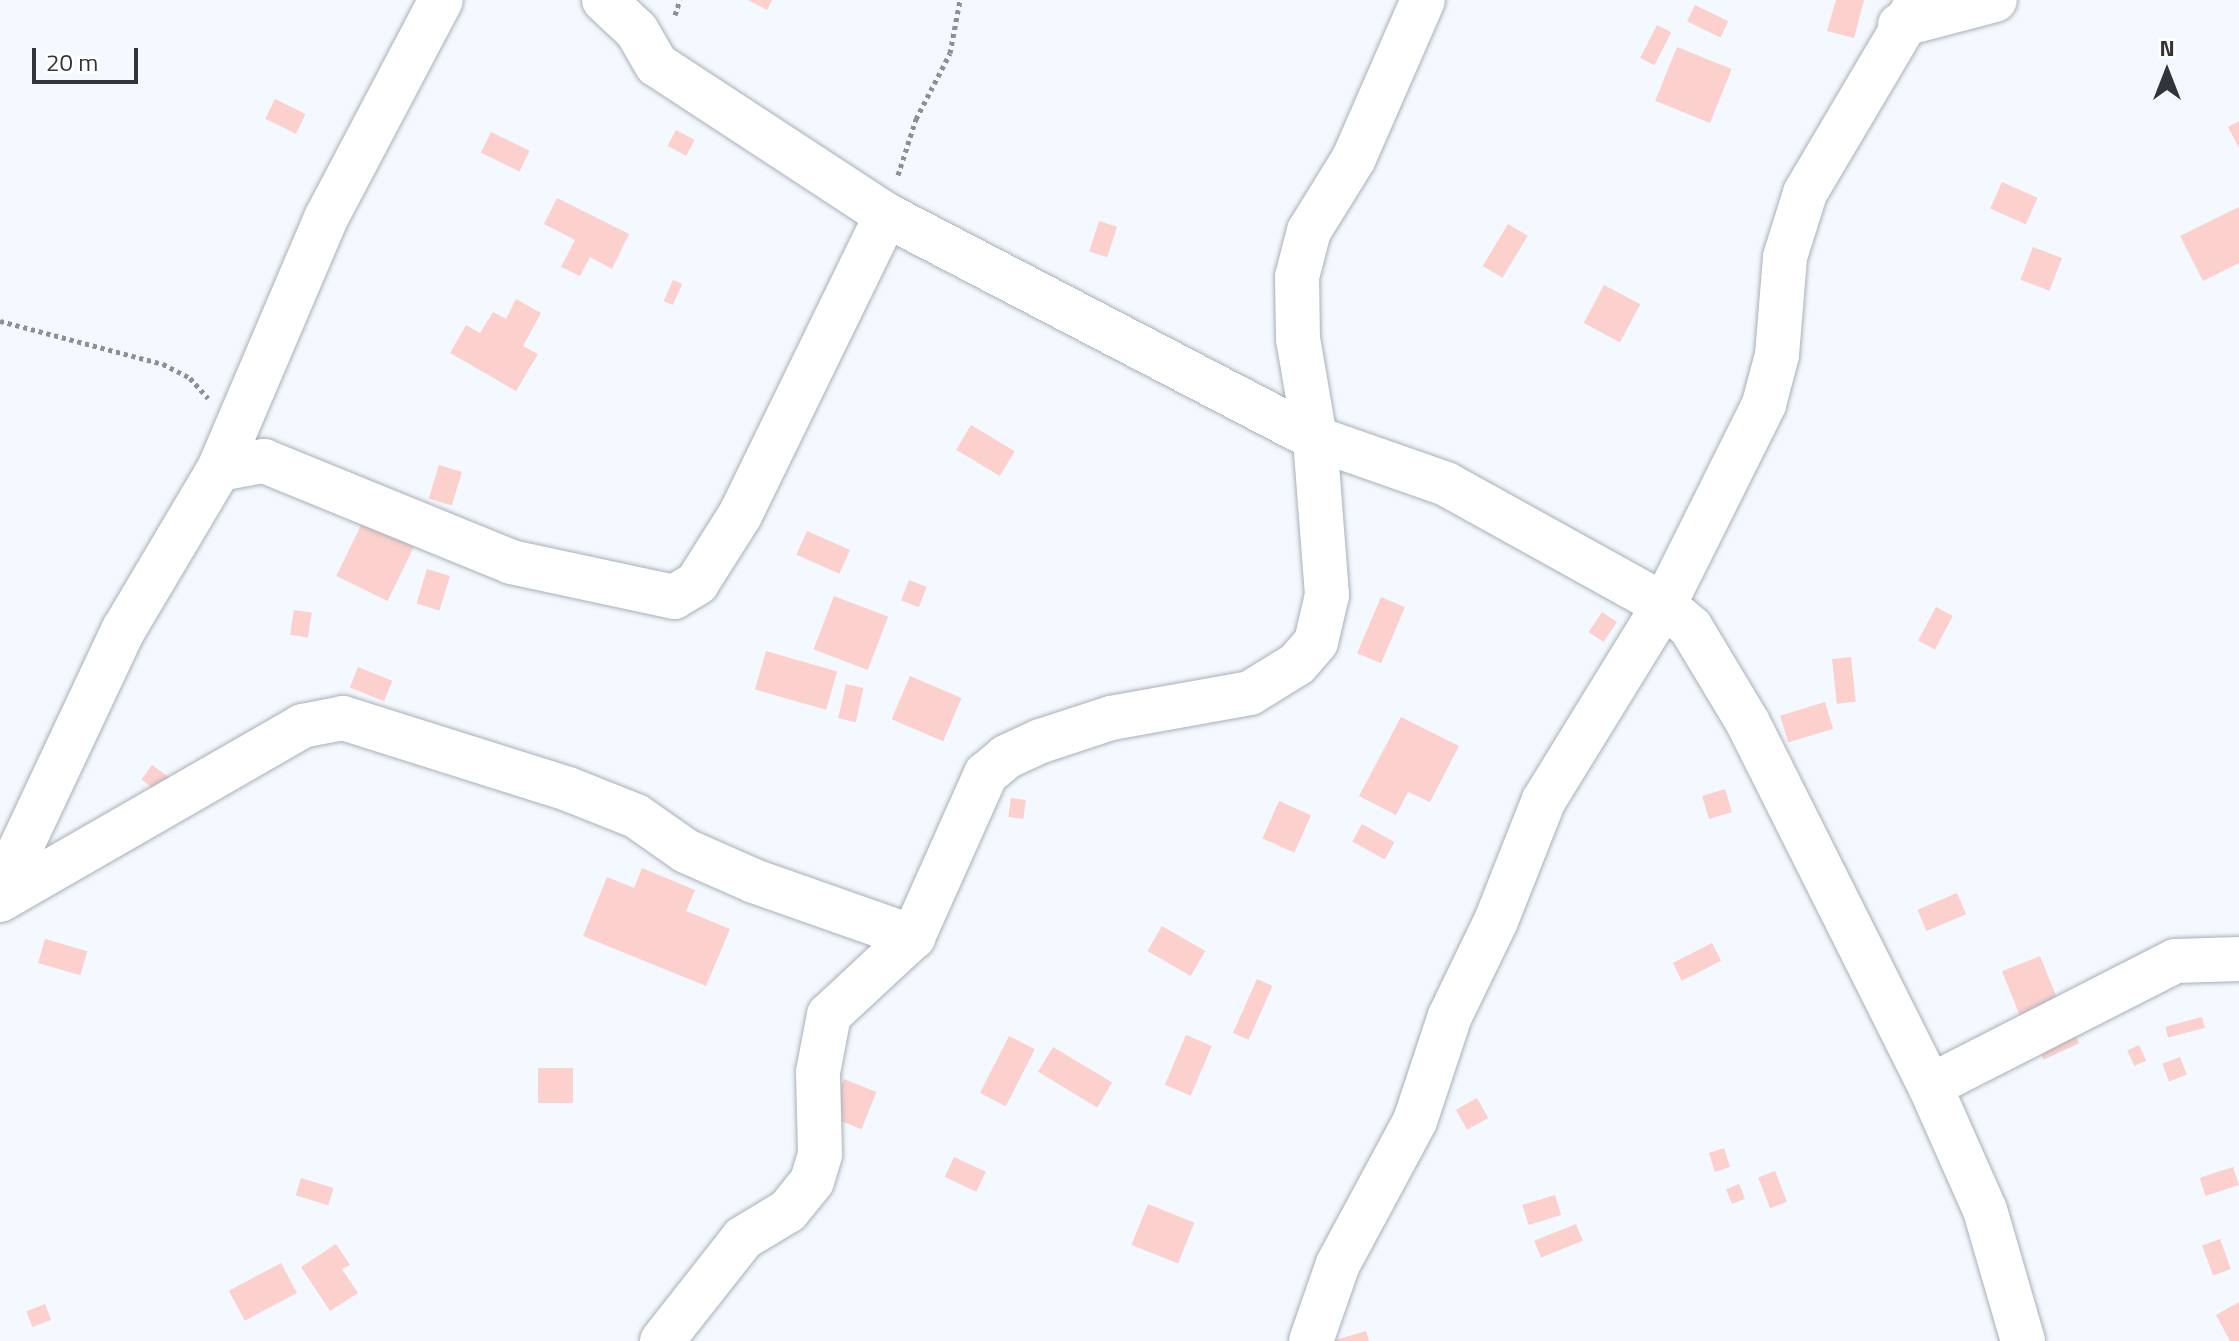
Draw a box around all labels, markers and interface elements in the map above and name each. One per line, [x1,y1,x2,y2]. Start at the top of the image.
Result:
text: N [2159,31,2175,65]
scale bar [36,32,142,82]
north arrow [2127,32,2207,112]
text: 20 m [46,44,98,80]

